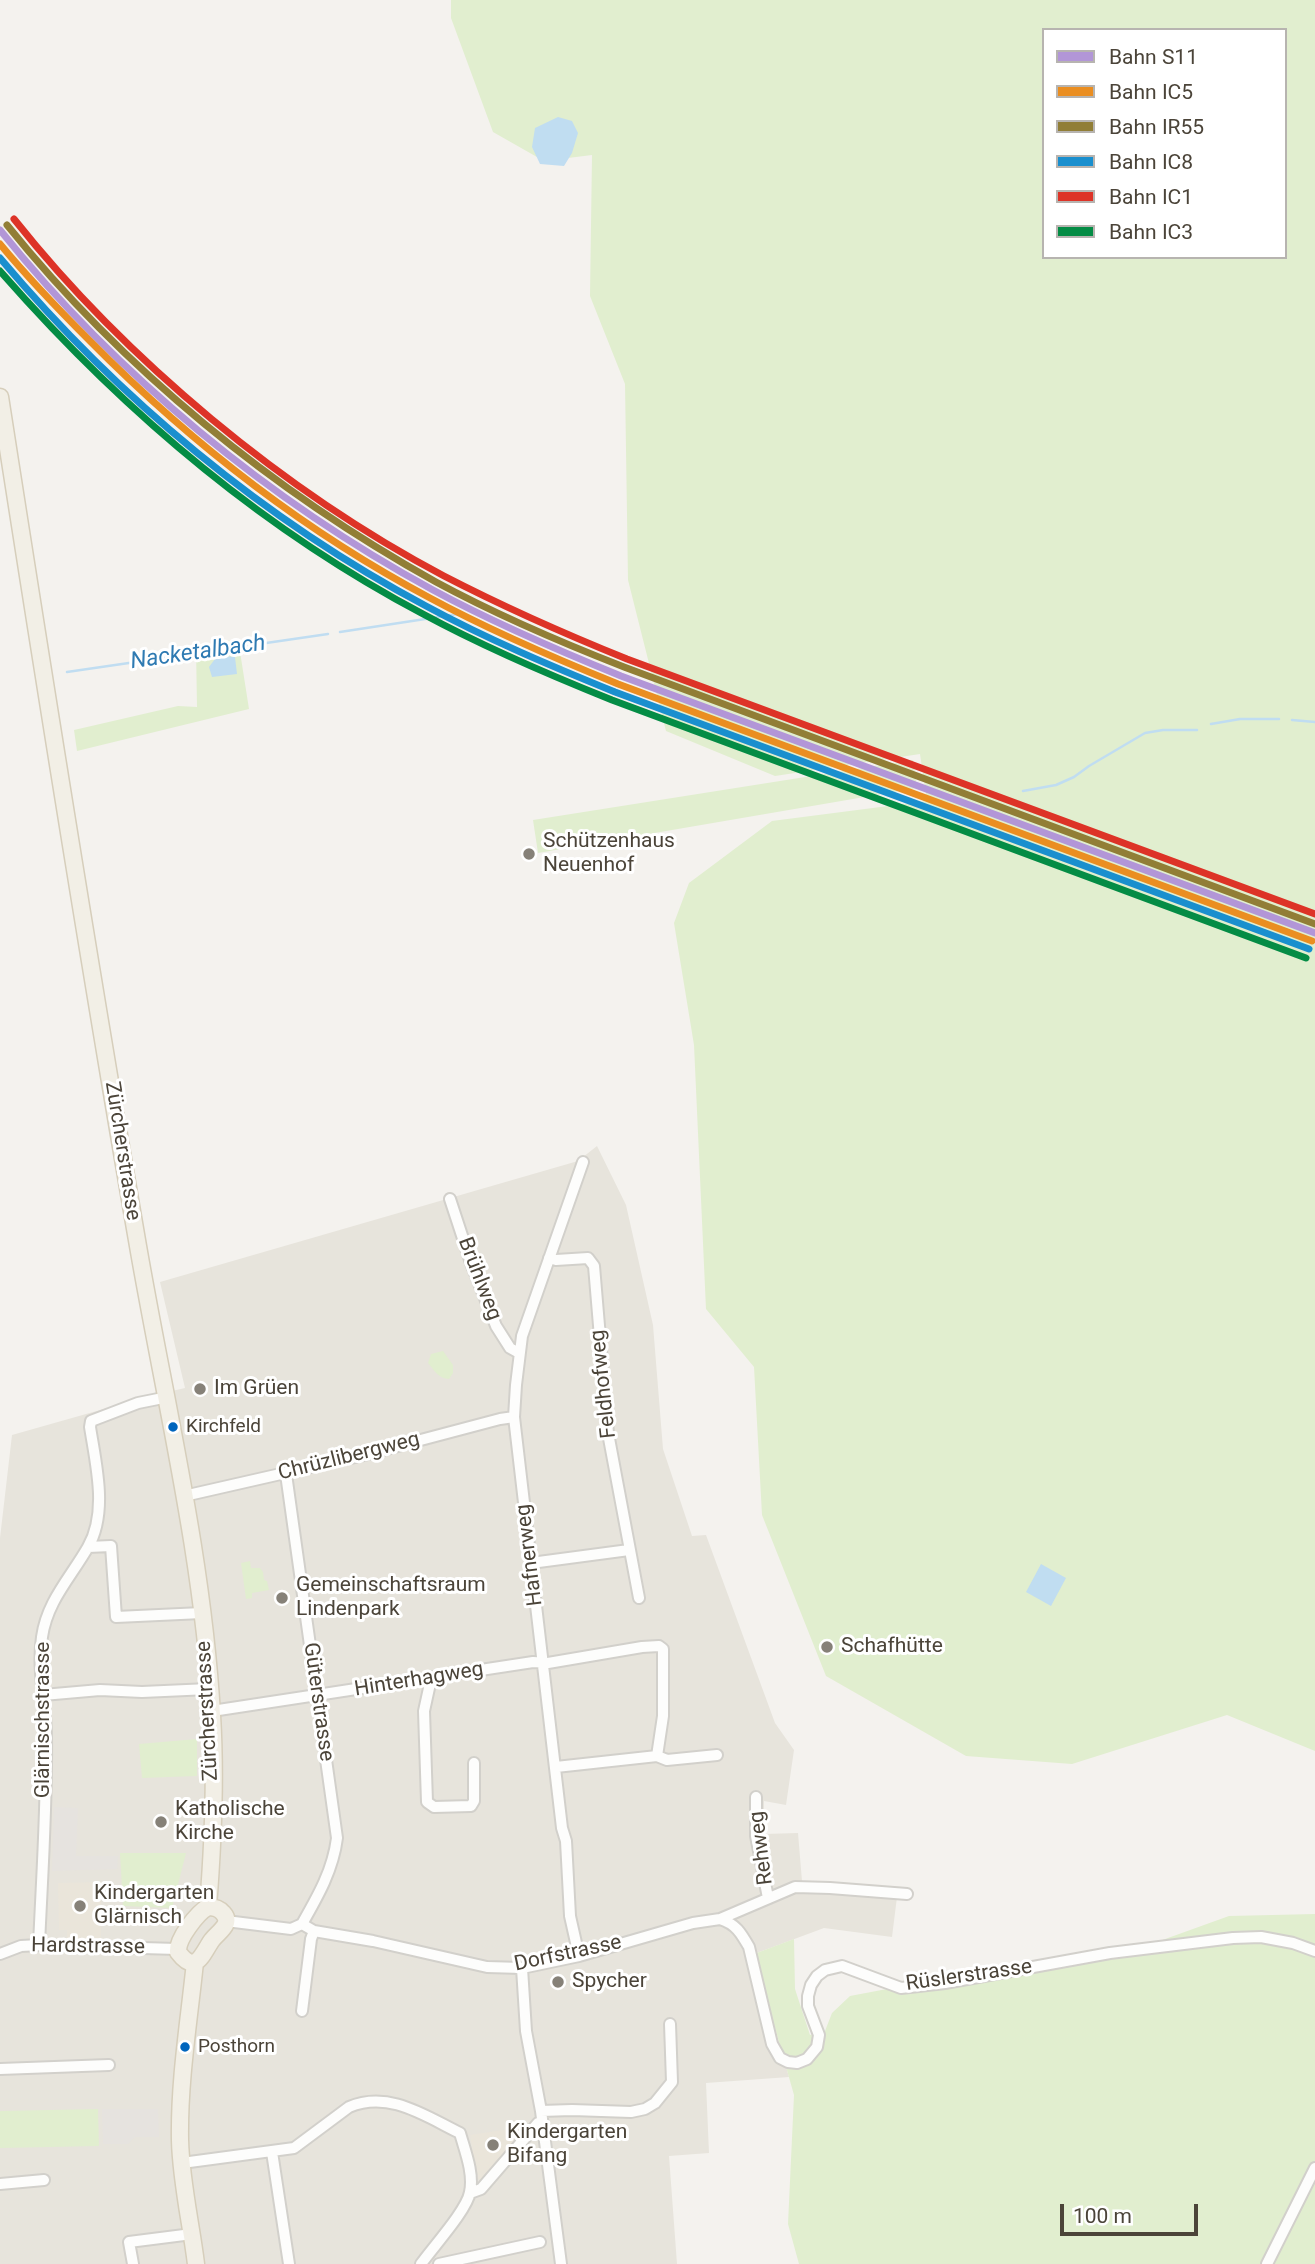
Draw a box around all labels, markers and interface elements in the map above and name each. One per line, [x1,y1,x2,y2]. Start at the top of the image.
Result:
legend [1042,28,1287,259]
text: Bahn S11 [1109,45,1198,69]
text: Bahn IC5 [1109,80,1193,104]
text: Bahn IR55 [1109,115,1204,139]
text: Bahn IC8 [1109,150,1193,174]
text: Bahn IC1 [1109,185,1193,209]
text: Bahn IC3 [1109,220,1193,244]
water label: Nacketalbach [129,630,267,676]
place label: Schützenhaus Neuenhof [543,829,675,879]
marker: Schützenhaus Neuenhof [521,846,537,862]
street label: Zürcherstrasse [99,1080,145,1222]
street label: Brühlweg [452,1234,506,1324]
street label: Feldhofweg [586,1328,622,1440]
place label: Im Grüen [214,1376,299,1402]
marker: Im Grüen [192,1381,208,1397]
place label: Kirchfeld [186,1416,261,1438]
marker: Kirchfeld [166,1420,180,1434]
street label: Chrüzlibergweg [276,1427,422,1487]
street label: Hafnerweg [511,1503,549,1607]
place label: Gemeinschaftsraum Lindenpark [296,1573,486,1623]
marker: Gemeinschaftsraum Lindenpark [274,1590,290,1606]
place label: Schafhütte [841,1634,943,1660]
marker: Schafhütte [819,1639,835,1655]
street label: Zürcherstrasse [192,1640,224,1782]
street label: Güterstrasse [297,1641,339,1763]
street label: Glärnischstrasse [31,1642,57,1798]
street label: Hinterhagweg [353,1657,485,1703]
place label: Katholische Kirche [175,1797,285,1847]
street label: Rehweg [745,1810,779,1886]
marker: Katholische Kirche [153,1814,169,1830]
place label: Kindergarten Glärnisch [94,1881,214,1931]
marker: Kindergarten Glärnisch [72,1898,88,1914]
street label: Dorfstrasse [512,1930,624,1978]
street label: Hardstrasse [31,1933,145,1961]
street label: Rüslerstrasse [904,1955,1034,1997]
place label: Spycher [572,1969,647,1995]
marker: Spycher [550,1974,566,1990]
place label: Posthorn [198,2036,275,2058]
marker: Posthorn [178,2040,192,2054]
place label: Kindergarten Bifang [507,2120,627,2170]
marker: Kindergarten Bifang [485,2137,501,2153]
scale bar [1063,2190,1201,2234]
text: 100 m [1073,2204,1132,2228]

